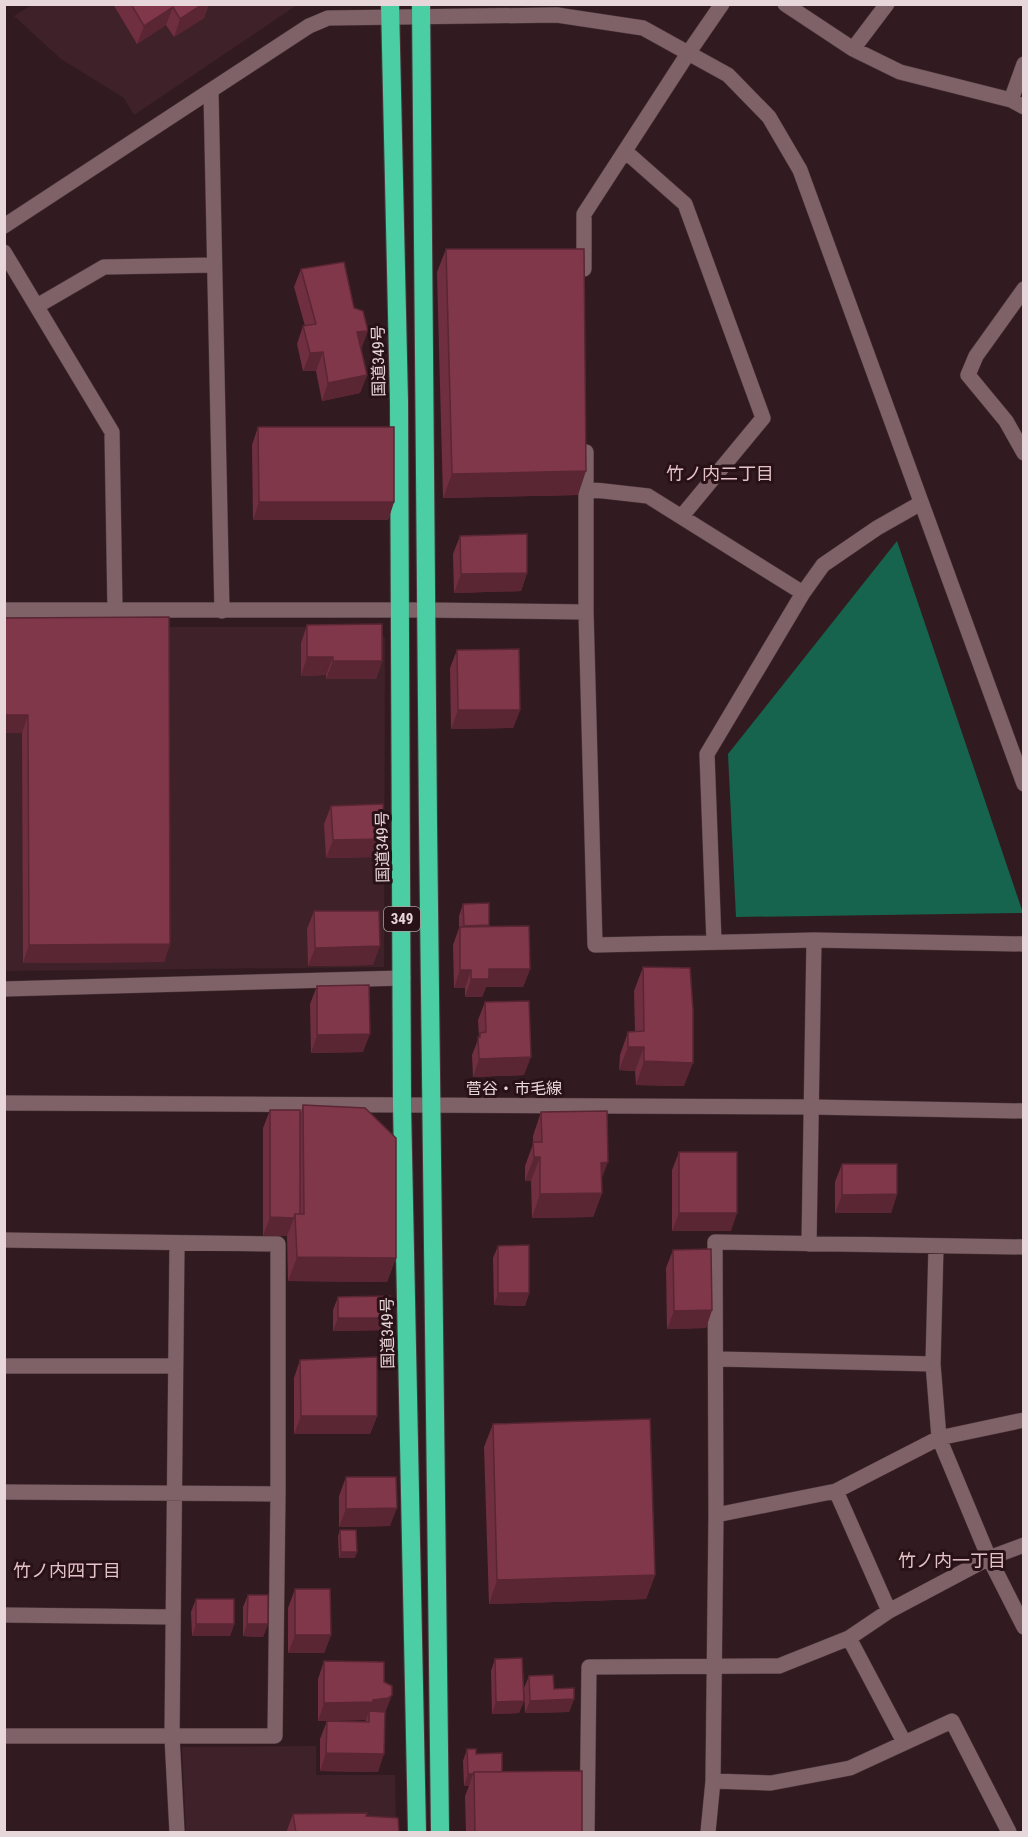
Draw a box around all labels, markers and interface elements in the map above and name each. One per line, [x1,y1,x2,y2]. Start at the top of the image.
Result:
street label: 国道349号 [368,325,389,397]
district label: 竹ノ内二丁目 [666,463,774,484]
street label: 国道349号 [372,811,393,883]
road number: 349 [384,907,420,931]
street label: 菅谷・市毛線 [466,1079,562,1098]
street label: 国道349号 [377,1297,398,1369]
district label: 竹ノ内一丁目 [898,1550,1006,1571]
district label: 竹ノ内四丁目 [13,1560,121,1581]

